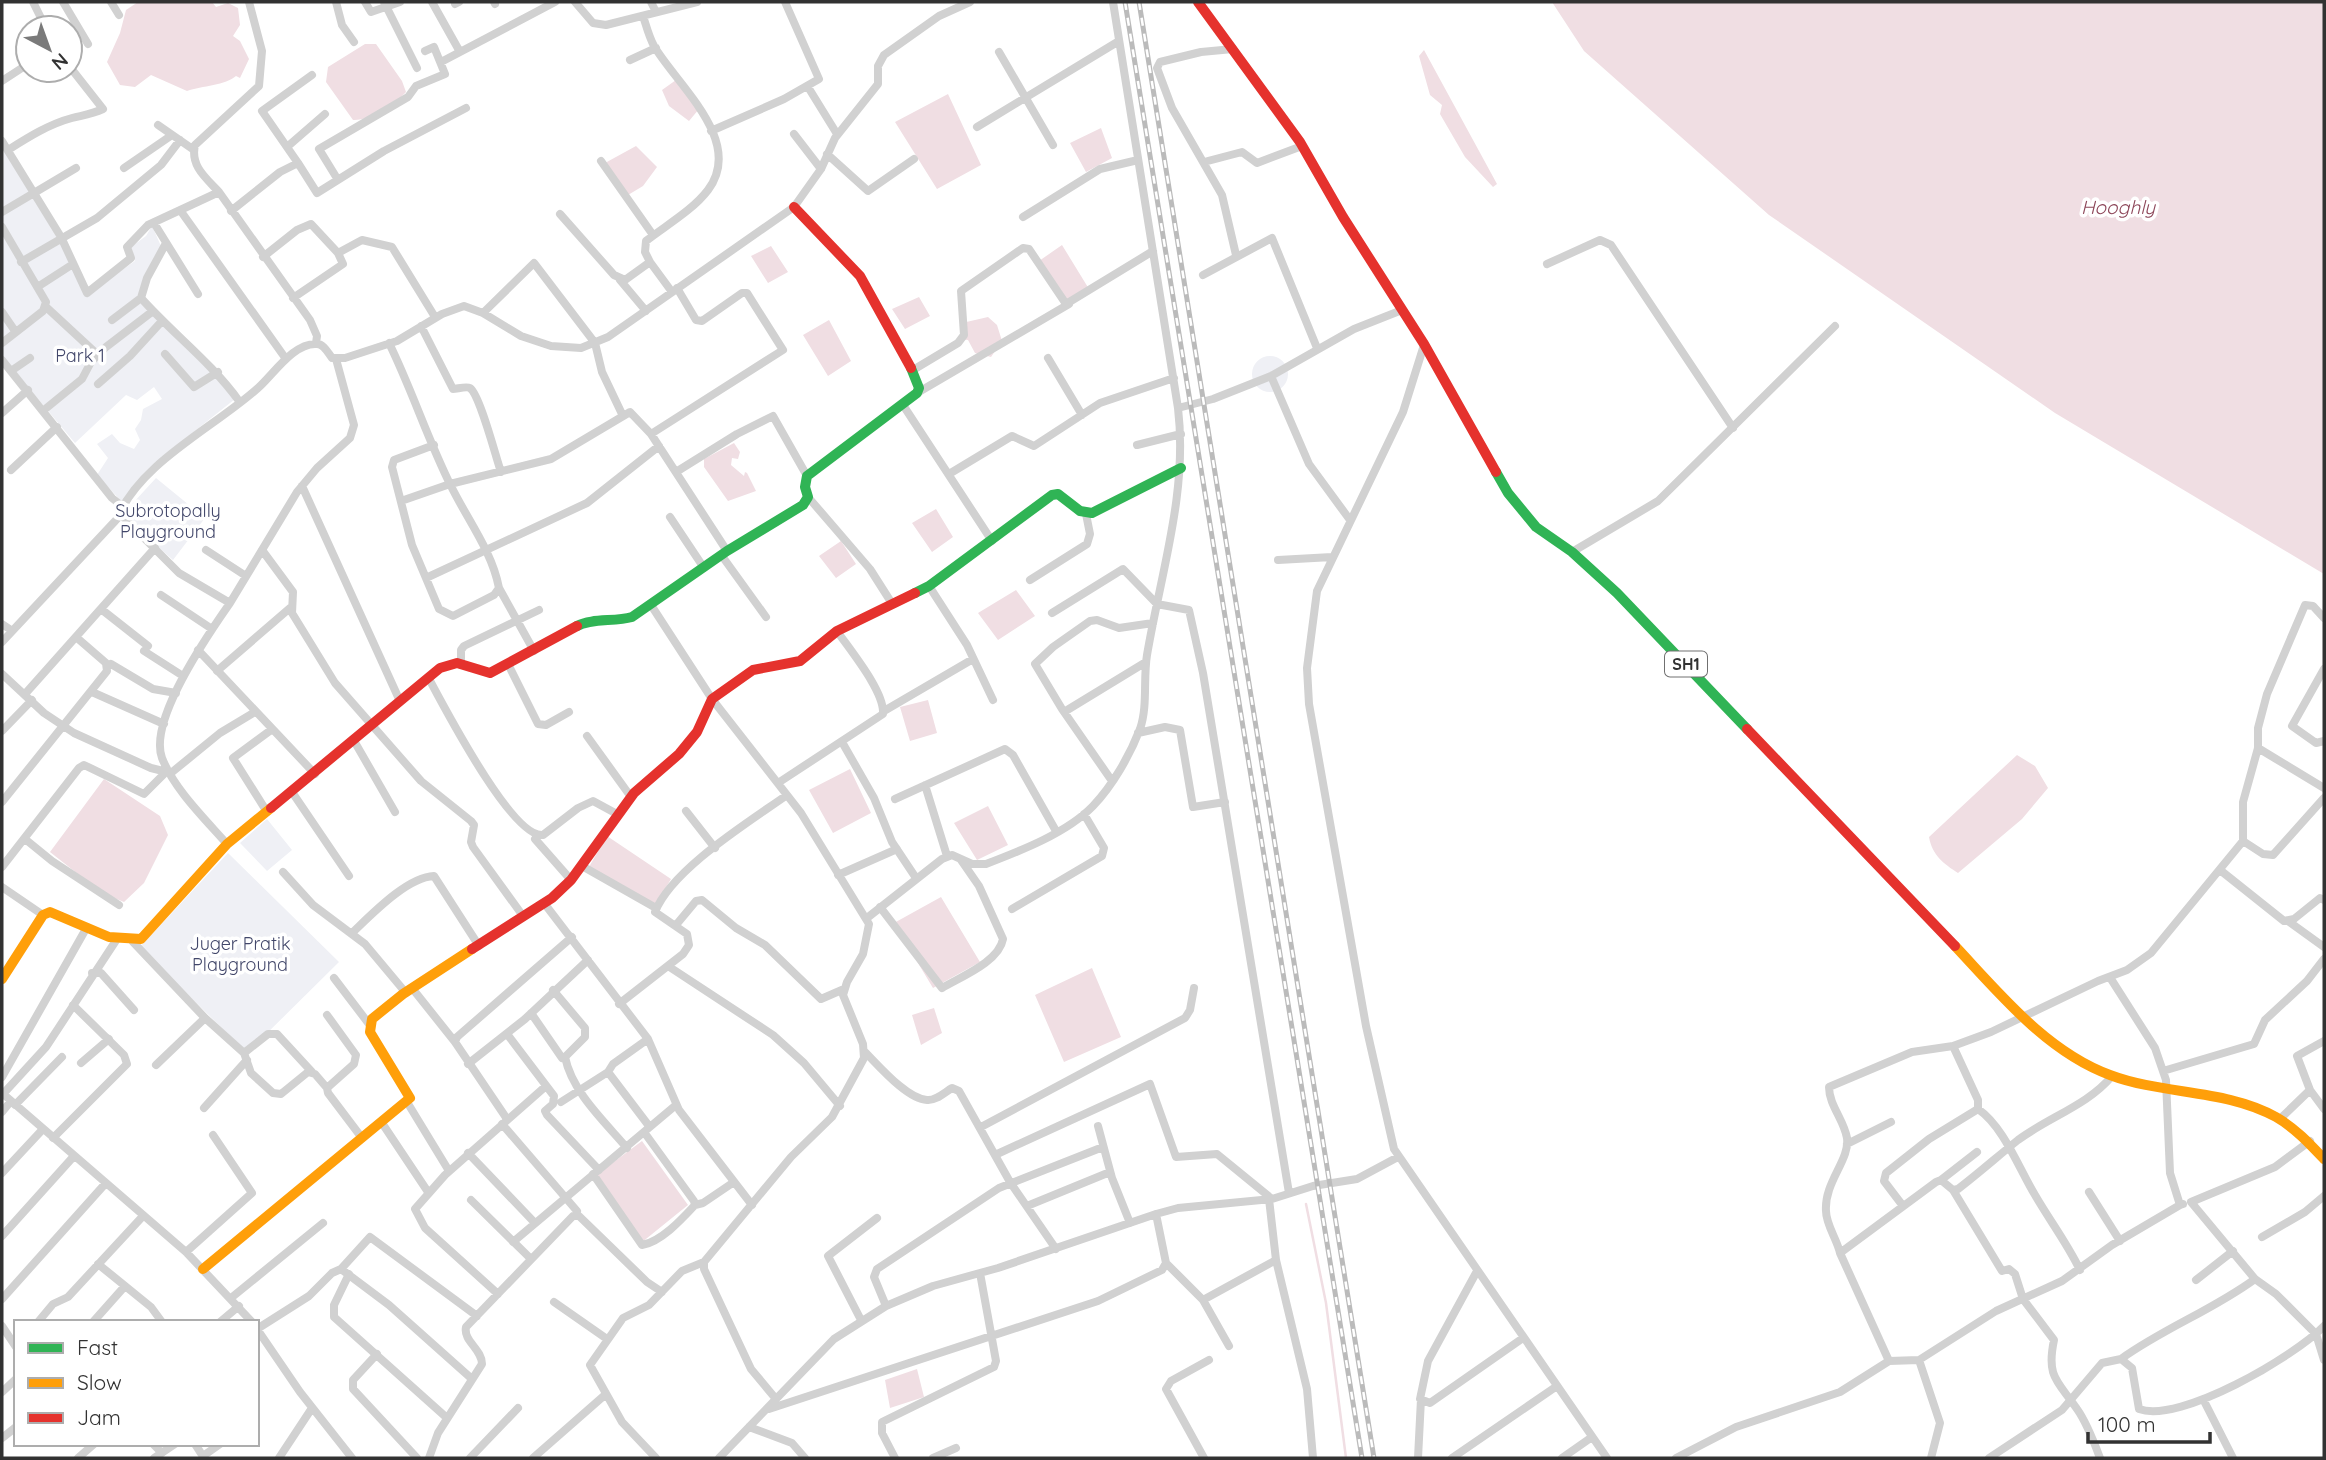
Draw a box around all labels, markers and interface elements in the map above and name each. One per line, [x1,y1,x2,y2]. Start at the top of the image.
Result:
north arrow [14,14,84,84]
text: N [47,48,73,75]
water label: Hooghly [2081,195,2156,219]
park label: Park 1 [55,344,105,367]
park label: Subrotopally Playground [115,499,221,543]
road number: SH1 [1665,652,1707,677]
park label: Juger Pratik Playground [189,932,291,976]
legend [14,1320,259,1446]
text: Fast [77,1334,118,1360]
text: Slow [77,1369,122,1395]
scale bar [2088,1400,2210,1444]
text: Jam [77,1404,121,1430]
text: 100 m [2098,1411,2156,1437]

